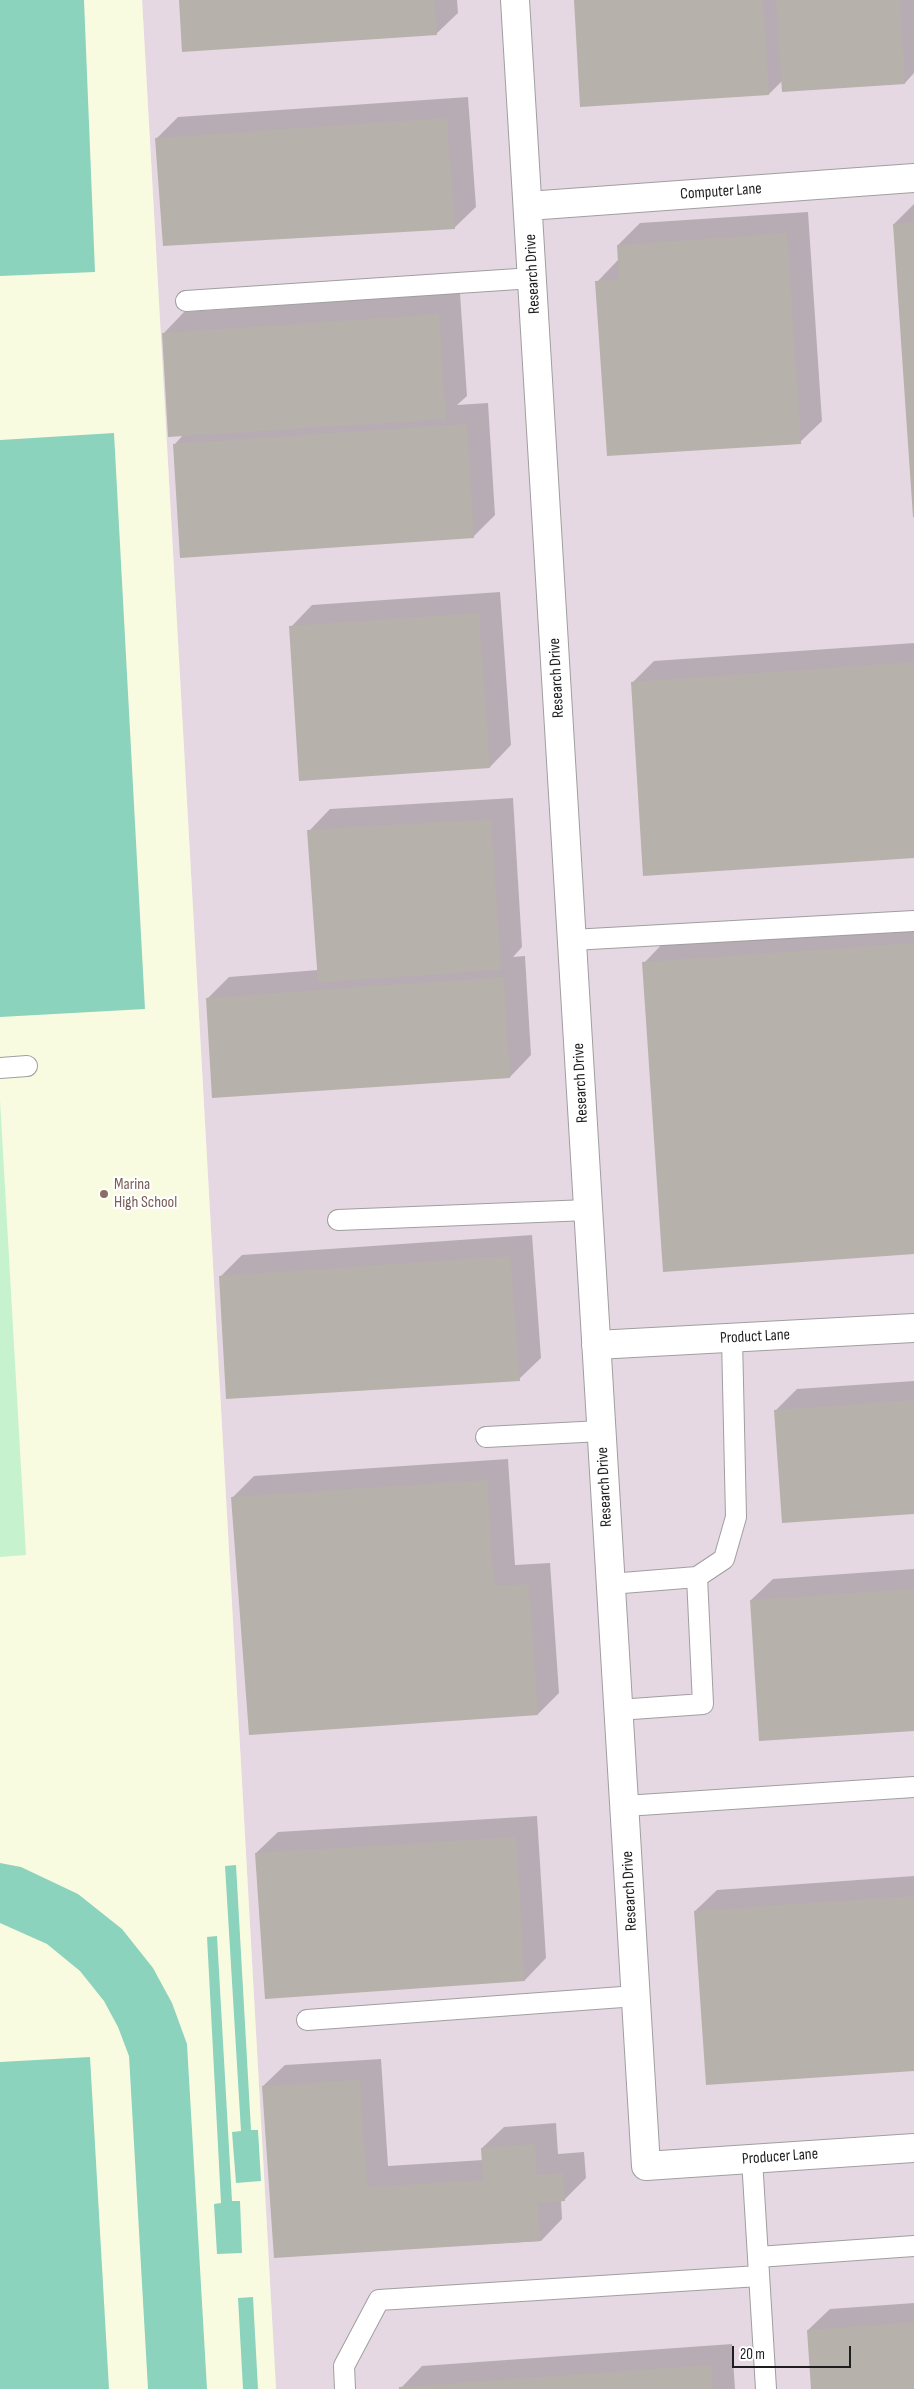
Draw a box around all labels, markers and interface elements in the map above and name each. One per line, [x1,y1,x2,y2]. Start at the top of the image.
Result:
street label: Computer Lane [680,180,762,204]
street label: Research Drive [521,234,545,314]
street label: Research Drive [545,638,569,718]
street label: Research Drive [569,1043,593,1123]
place label: Marina High School [114,1175,177,1213]
marker: Marina High School [98,1188,110,1200]
street label: Product Lane [719,1326,791,1348]
street label: Research Drive [593,1447,617,1527]
street label: Research Drive [618,1851,642,1931]
street label: Producer Lane [741,2145,819,2169]
scale bar [734,2336,853,2368]
text: 20 m [740,2345,765,2364]

